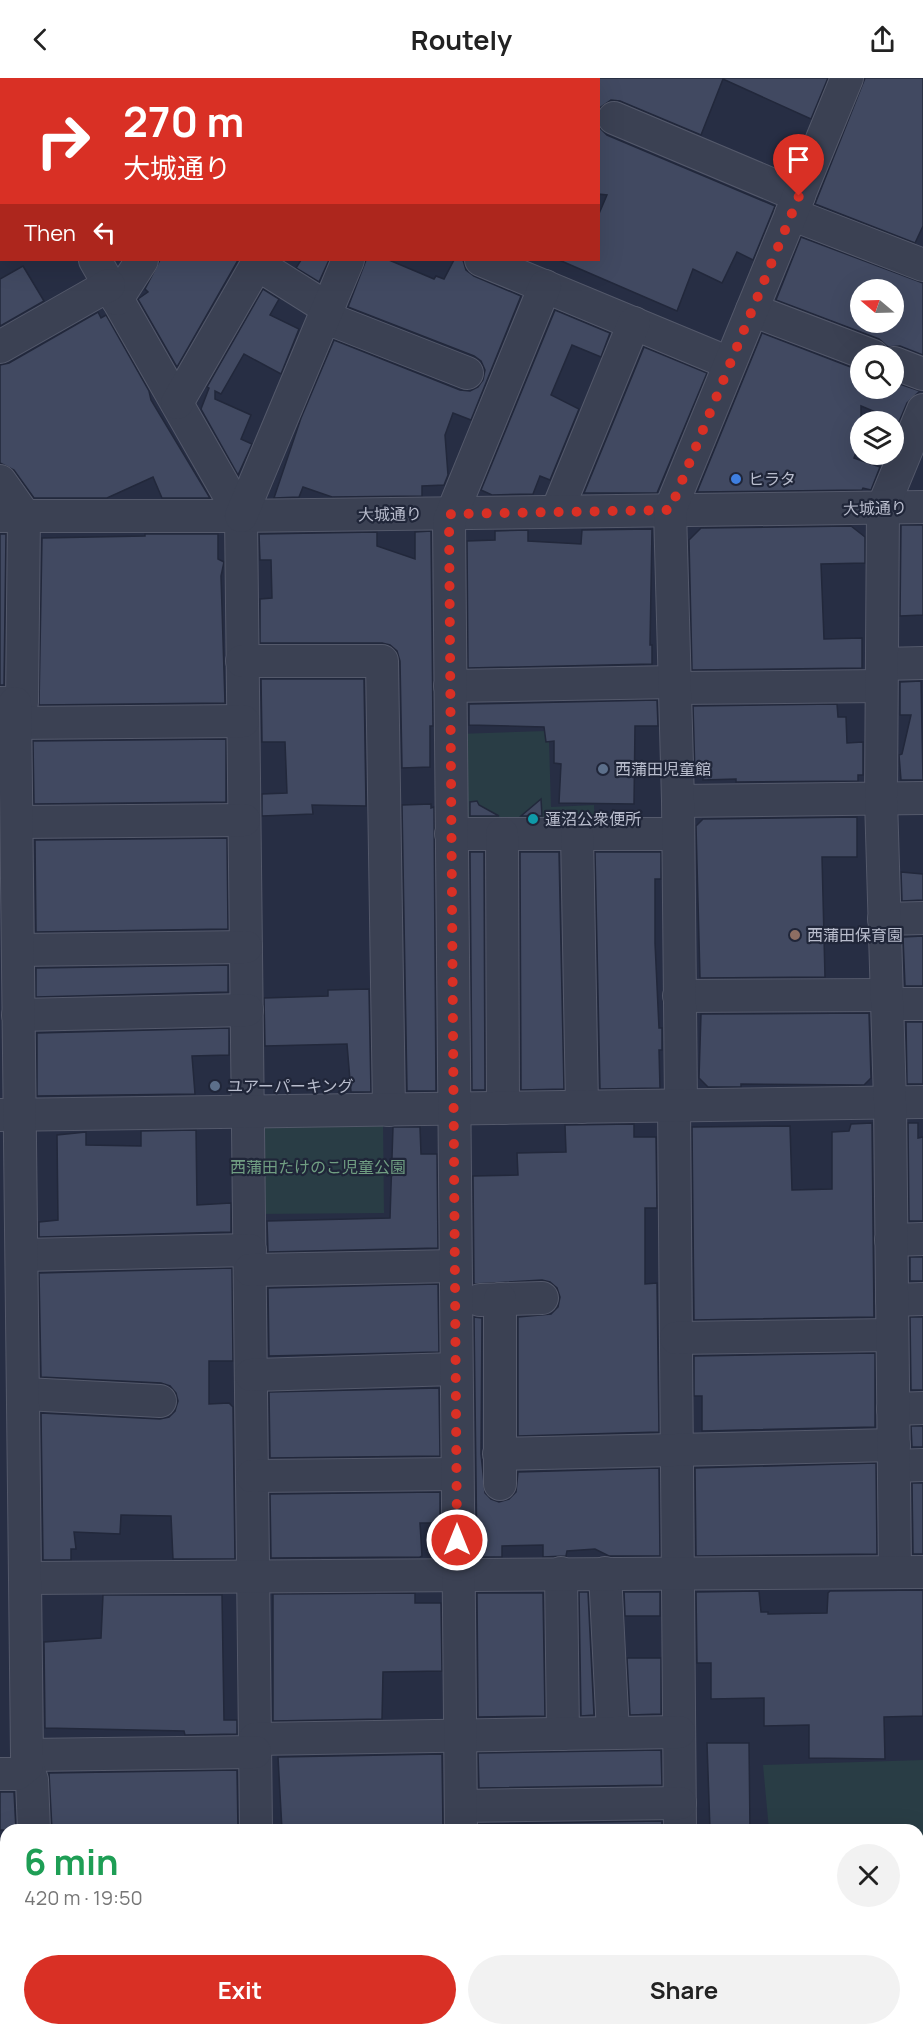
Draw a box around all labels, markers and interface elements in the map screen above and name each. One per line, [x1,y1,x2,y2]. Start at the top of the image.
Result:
text: Routely [411,21,512,58]
icon: back [24,23,57,56]
icon: share [866,23,899,56]
text: 270 m [123,92,244,150]
icon: right [24,102,102,180]
pin [773,134,824,196]
icon: arrive [782,143,815,176]
text: 大城通り [123,149,231,186]
icon: left [88,216,121,249]
text: Then [24,218,76,248]
north arrow [850,279,904,333]
map controls [850,279,904,465]
button: search [850,345,904,399]
button: layers [850,411,904,465]
place label: ヒラタ [748,468,796,490]
marker: ヒラタ [729,472,743,486]
street label: 大城通り [843,496,907,520]
street label: 大城通り [358,502,422,526]
place label: 西蒲田児童館 [615,758,711,780]
marker: 西蒲田児童館 [596,762,610,776]
place label: 蓮沼公衆便所 [545,808,641,830]
marker: 蓮沼公衆便所 [526,812,540,826]
place label: 西蒲田保育園 [807,924,903,946]
marker: 西蒲田保育園 [788,928,802,942]
place label: ユアーパーキング [227,1075,353,1097]
marker: ユアーパーキング [208,1079,222,1093]
park label: 西蒲田たけのこ児童公園 [230,1156,406,1178]
position arrow [425,1508,489,1572]
text: 6 min [24,1837,119,1886]
button: close [837,1844,900,1907]
text: 420 m · 19:50 [24,1884,143,1911]
button: Exit [24,1955,456,2024]
button: Share [468,1955,900,2024]

